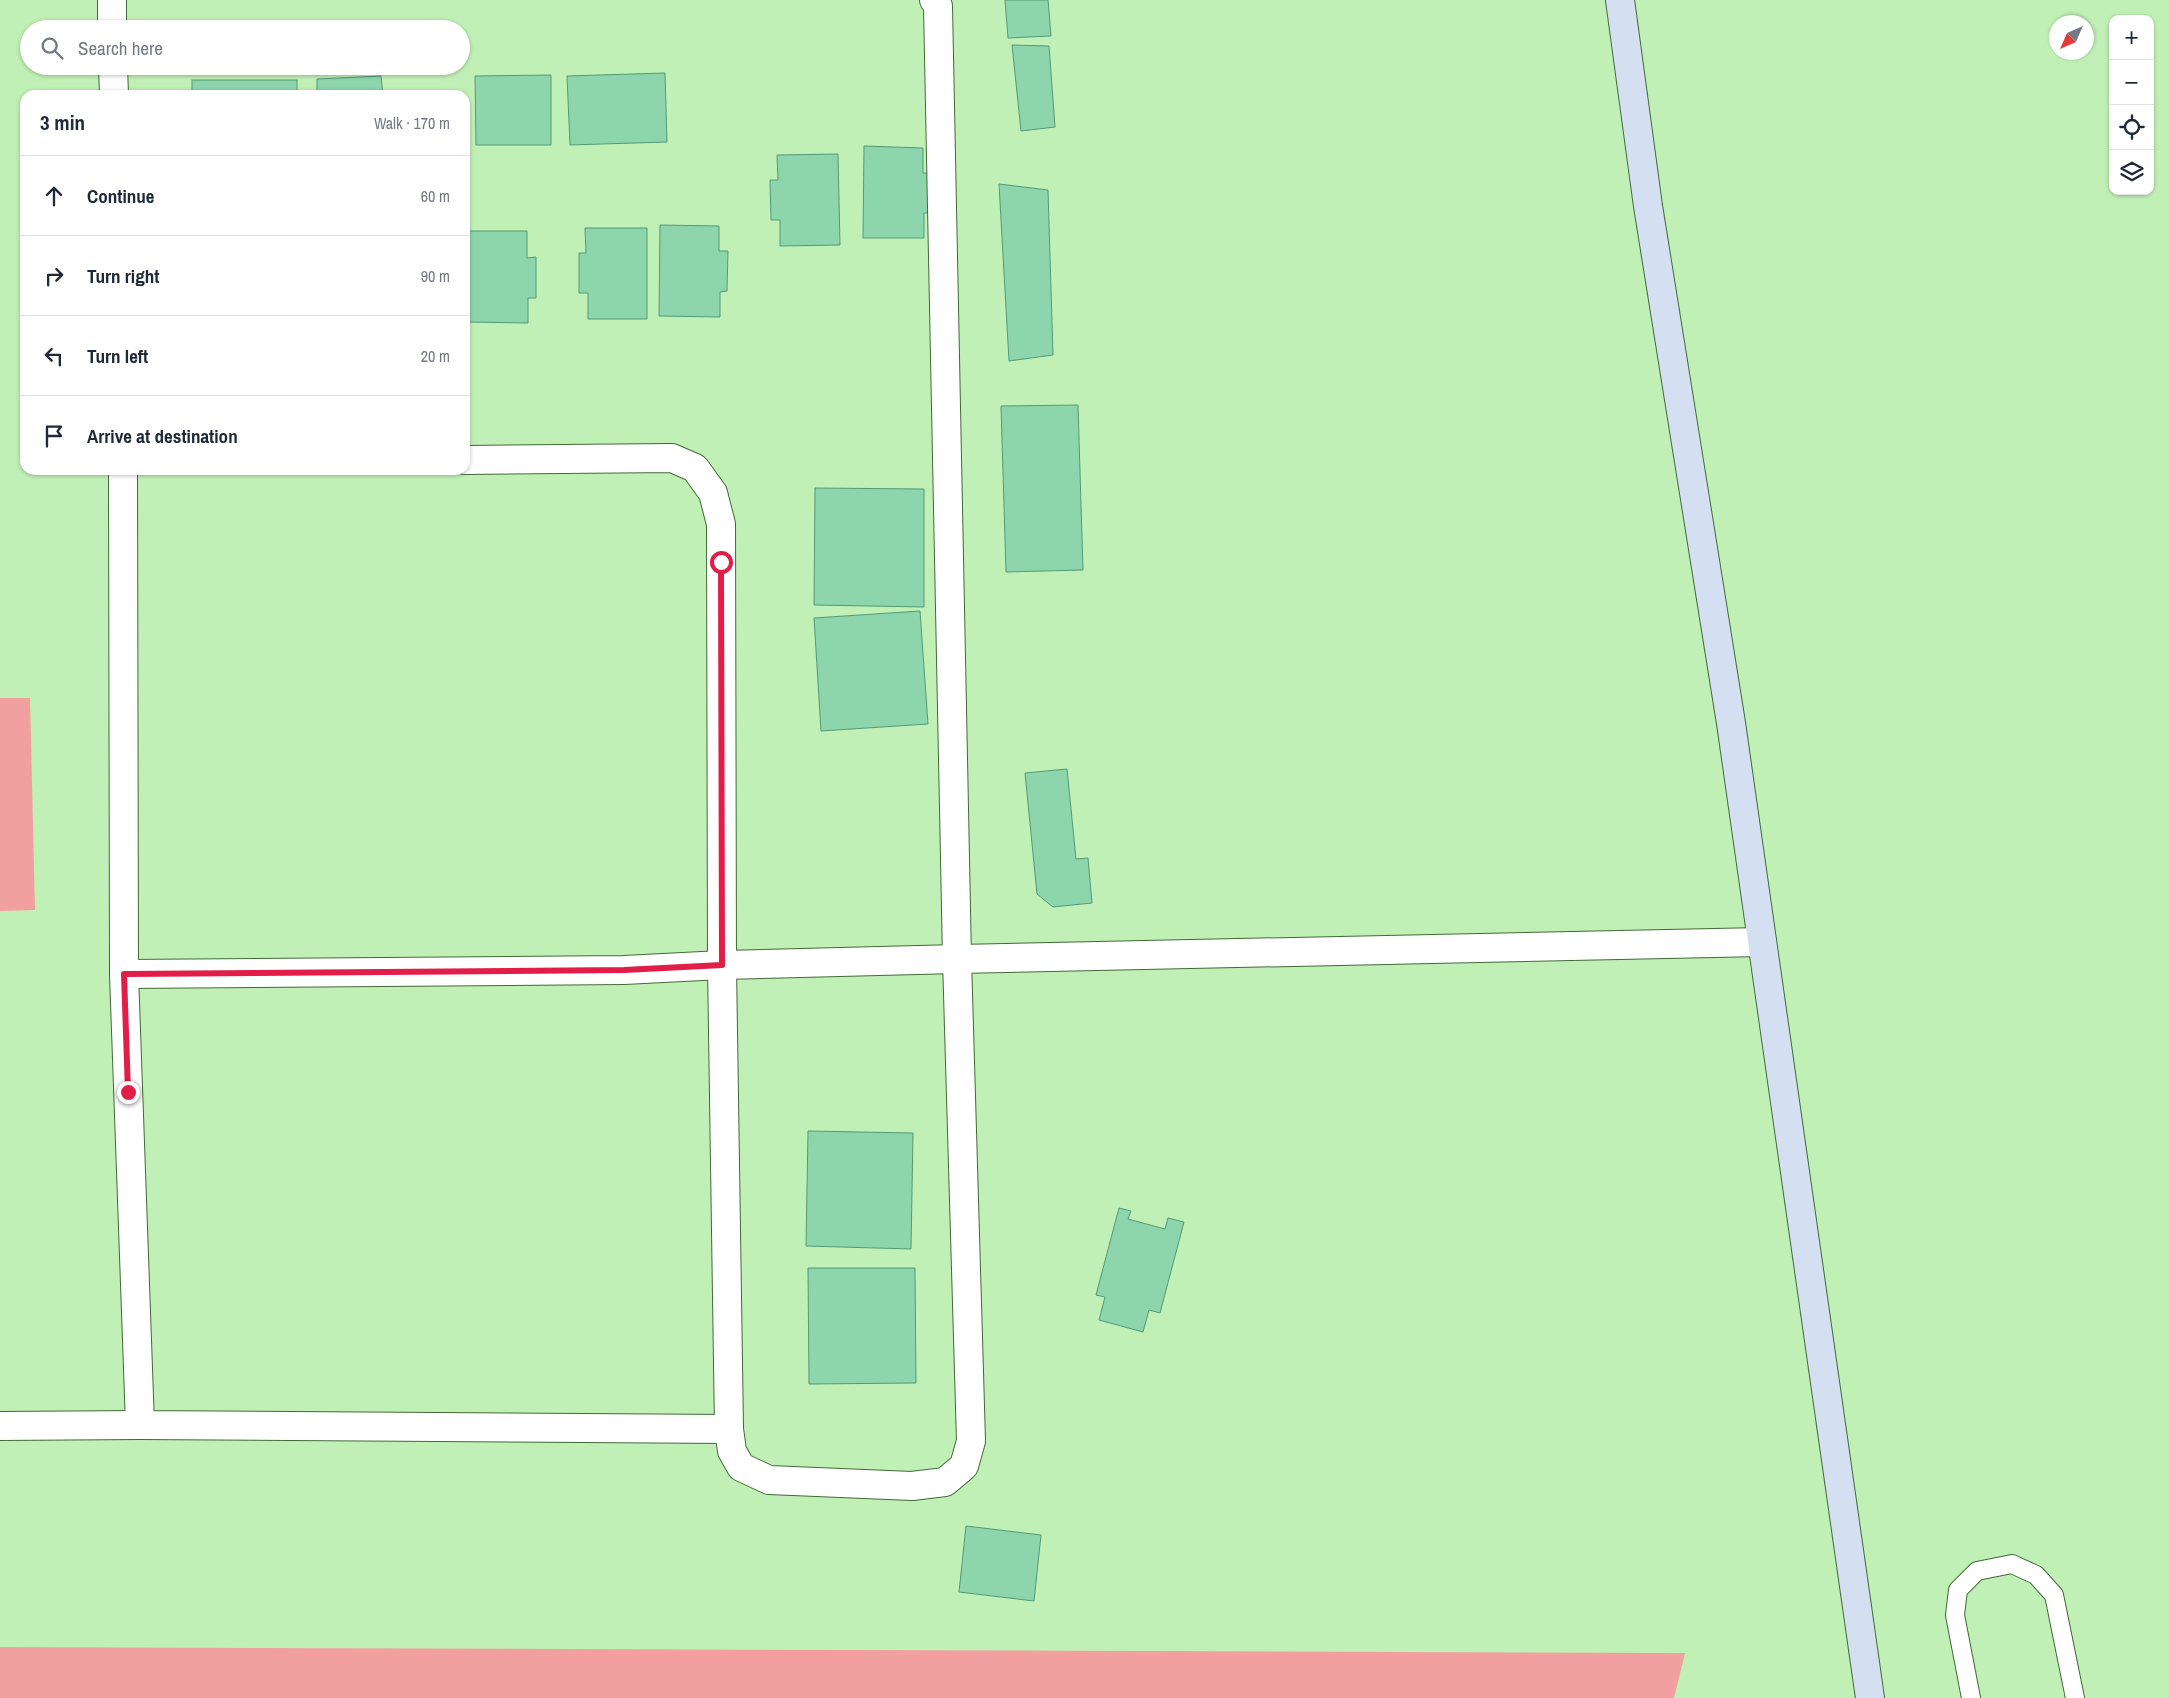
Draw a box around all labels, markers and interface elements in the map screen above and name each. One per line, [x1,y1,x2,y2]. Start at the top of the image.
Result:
north arrow [2049,15,2094,60]
map controls [2109,15,2154,195]
button: + [2109,15,2154,60]
search box [20,20,470,75]
icon: search [38,34,66,62]
text: Search here [78,35,163,61]
button: − [2109,60,2154,105]
button: locate [2109,105,2154,150]
text: 3 min [40,108,85,137]
text: Walk · 170 m [374,112,450,134]
button: layers [2109,150,2154,195]
icon: ahead [40,182,68,210]
text: Continue [87,183,155,209]
text: 60 m [421,185,450,207]
icon: right [40,262,68,290]
text: Turn right [87,263,159,289]
text: 90 m [421,265,450,287]
icon: left [40,342,68,370]
text: Turn left [87,343,148,369]
text: 20 m [421,345,450,367]
icon: arrive [40,422,68,450]
text: Arrive at destination [87,423,238,449]
route start [710,551,733,574]
route end [117,1081,140,1104]

